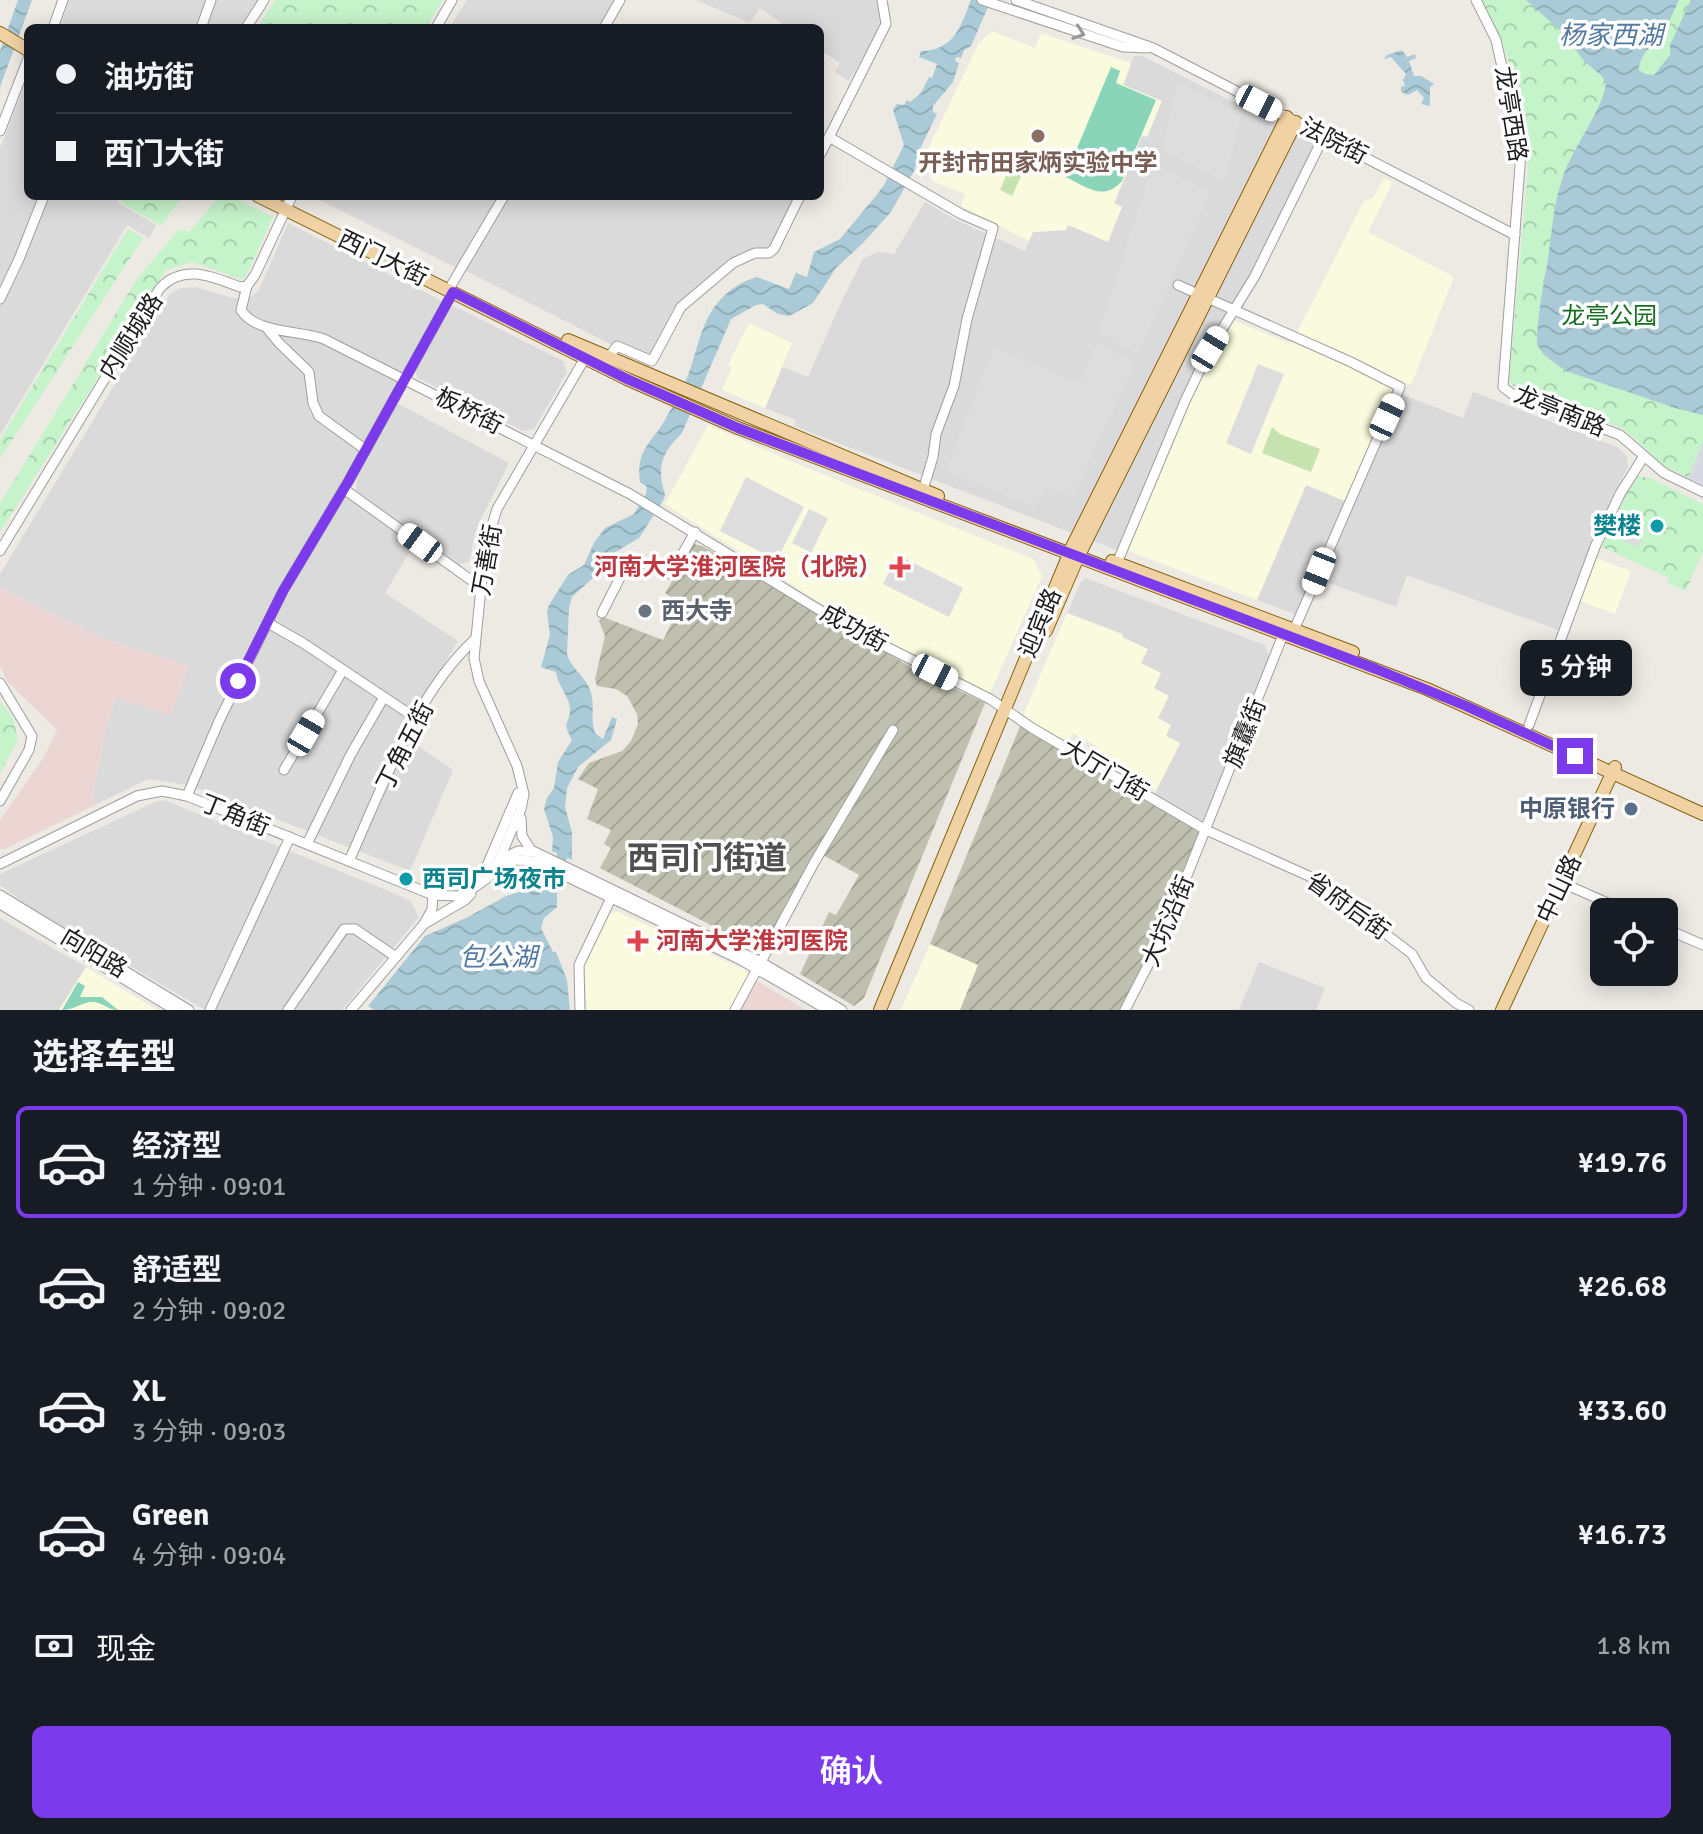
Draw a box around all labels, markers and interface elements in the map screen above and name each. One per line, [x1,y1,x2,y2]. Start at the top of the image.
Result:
water label: 杨家西湖 [1559,20,1667,52]
one-way arrow [1071,23,1085,39]
text: 油坊街 [104,59,194,96]
street label: 龙亭西路 [1489,64,1533,164]
car [1232,81,1286,125]
street label: 法院街 [1295,111,1373,171]
marker: 开封市田家炳实验中学 [1029,127,1047,145]
text: 西门大街 [104,136,224,173]
place label: 开封市田家炳实验中学 [918,148,1158,178]
street label: 西门大街 [333,223,433,293]
street label: 内顺城路 [93,287,169,385]
park label: 龙亭公园 [1561,301,1657,331]
car [1187,322,1233,376]
street label: 龙亭南路 [1510,379,1610,443]
street label: 板桥街 [430,381,508,441]
car [1366,390,1408,444]
place label: 樊楼 [1593,511,1641,541]
marker: 樊楼 [1648,517,1666,535]
car [394,519,446,567]
street label: 万善街 [466,522,508,598]
car [1299,544,1339,598]
place label: 河南大学淮河医院（北院） [594,552,882,582]
marker: 河南大学淮河医院（北院） [889,556,911,578]
street label: 迎宾路 [1012,584,1068,662]
place label: 西大寺 [661,596,733,626]
street label: 成功街 [815,597,893,659]
marker: 西大寺 [636,602,654,620]
callout: 5 分钟 [1519,640,1631,696]
car [908,650,962,694]
text: 5 分钟 [1540,652,1612,684]
route start [220,663,256,699]
street label: 旗纛街 [1218,694,1272,772]
street label: 丁角五街 [370,696,440,796]
car [284,706,328,760]
street label: 大厅门街 [1056,732,1154,808]
route end [1557,738,1593,774]
street label: 丁角街 [196,788,274,842]
place label: 中原银行 [1519,794,1615,824]
marker: 中原银行 [1622,800,1640,818]
district label: 西司门街道 [627,839,787,878]
street label: 中山路 [1530,850,1588,928]
place label: 西司广场夜市 [422,864,566,894]
street label: 省府后街 [1300,866,1396,946]
marker: 西司广场夜市 [397,870,415,888]
street label: 大坑沿街 [1135,871,1201,971]
map controls [1590,898,1678,986]
button: locate [1590,898,1678,986]
street label: 向阳路 [55,922,133,984]
place label: 河南大学淮河医院 [656,926,848,956]
marker: 河南大学淮河医院 [627,930,649,952]
water label: 包公湖 [459,942,541,974]
text: 选择车型 [32,1035,176,1080]
icon: car [36,1126,108,1198]
text: 经济型 [132,1128,222,1165]
text: ¥19.76 [1578,1144,1667,1181]
text: 1 分钟 · 09:01 [132,1171,286,1203]
icon: car [36,1250,108,1322]
text: 舒适型 [132,1252,222,1289]
text: ¥26.68 [1578,1268,1667,1305]
text: 2 分钟 · 09:02 [132,1295,286,1327]
text: XL [132,1373,166,1410]
icon: car [36,1374,108,1446]
text: ¥33.60 [1578,1392,1667,1429]
text: 3 分钟 · 09:03 [132,1416,286,1448]
text: Green [132,1497,209,1534]
icon: car [36,1498,108,1570]
text: ¥16.73 [1578,1516,1667,1553]
text: 4 分钟 · 09:04 [132,1540,286,1572]
icon: cash [32,1624,76,1668]
text: 1.8 km [1597,1630,1671,1662]
text: 现金 [96,1631,156,1668]
button: 确认 [32,1726,1671,1818]

